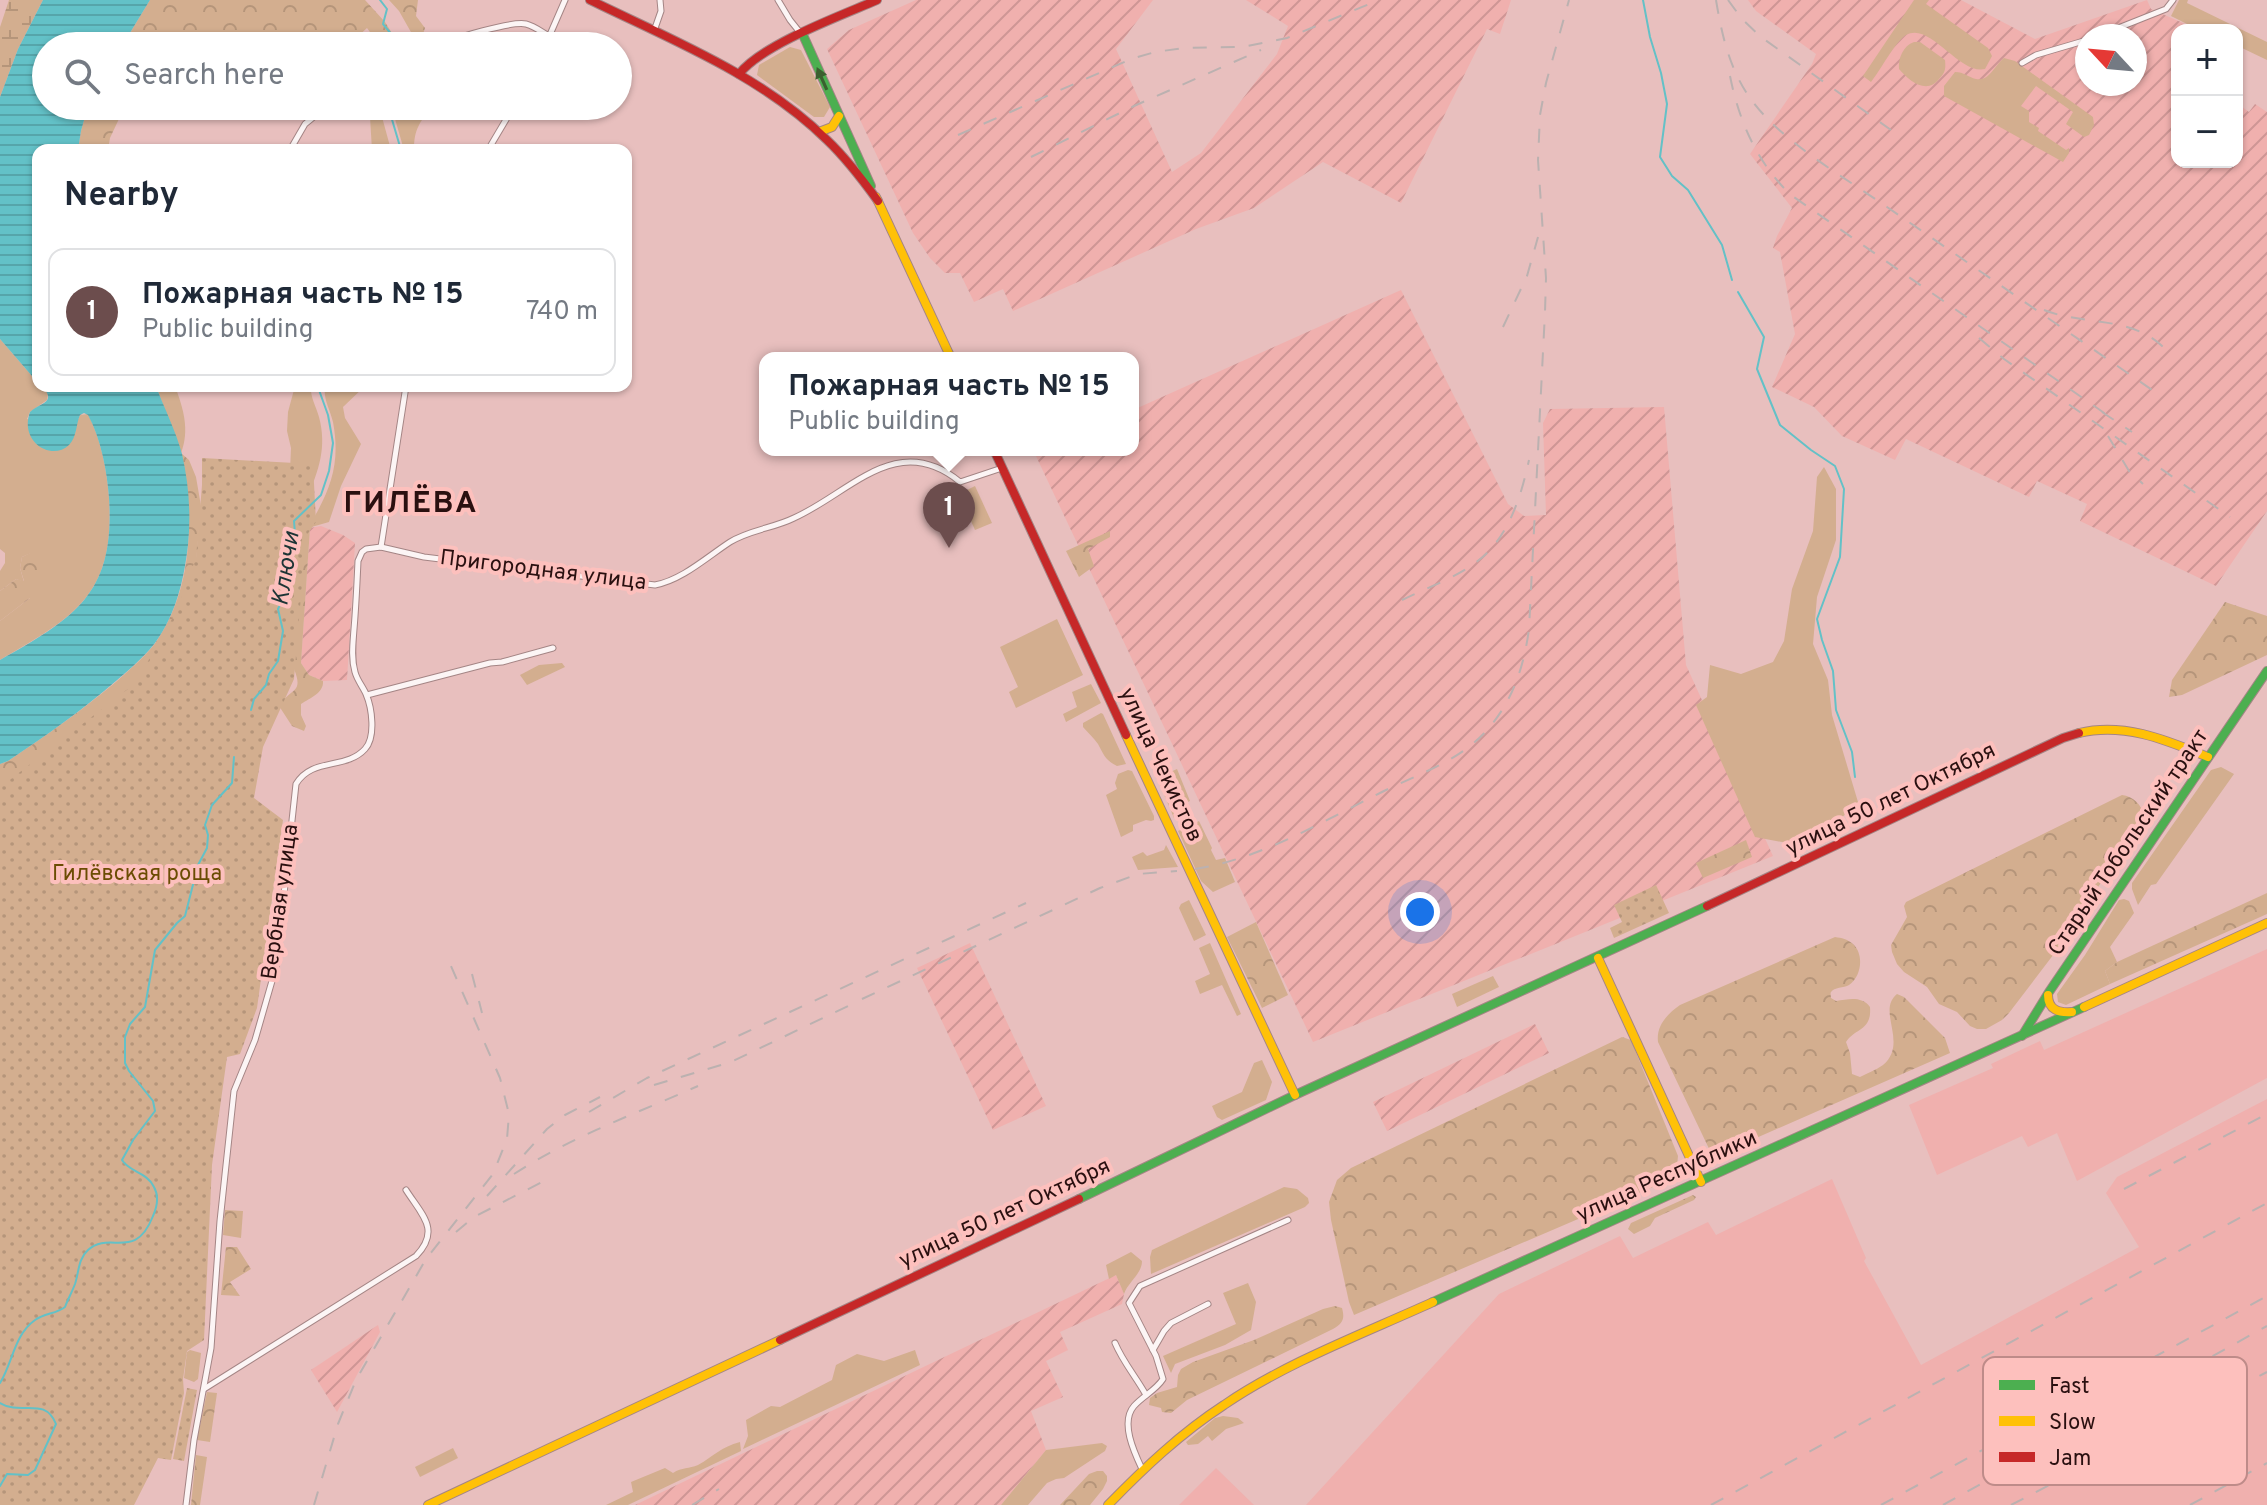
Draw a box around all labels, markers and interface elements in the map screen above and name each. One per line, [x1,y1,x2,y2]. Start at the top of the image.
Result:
north arrow [2075,24,2147,96]
map controls [2171,24,2243,168]
button: + [2171,24,2243,96]
search box [32,32,632,120]
icon: search [60,54,104,98]
text: Search here [124,58,284,95]
one-way arrow [816,67,829,90]
button: − [2171,96,2243,168]
text: Nearby [64,175,179,218]
text: Пожарная часть № 15 [142,277,463,314]
text: 1 [87,296,97,329]
text: 740 m [526,296,598,329]
text: Public building [142,314,313,347]
popup [759,352,1139,456]
text: Пожарная часть № 15 [788,369,1110,406]
text: Public building [788,406,960,439]
pin: 1 [923,482,975,548]
district label: ГИЛЁВА [343,484,479,523]
water label: Ключи [266,529,308,608]
street label: Пригородная улица [438,545,648,597]
street label: улица Чекистов [1112,684,1208,846]
street label: Старый Тобольский тракт [2043,724,2215,962]
street label: улица 50 лет Октября [1782,737,2000,863]
street label: Вербная улица [257,822,305,982]
park label: Гилёвская роща [52,861,222,888]
your location [1400,892,1440,932]
street label: улица Республики [1573,1125,1761,1229]
street label: улица 50 лет Октября [895,1153,1115,1275]
legend [1983,1357,2247,1485]
text: Fast [2049,1374,2090,1401]
text: Slow [2049,1410,2096,1437]
text: Jam [2049,1446,2092,1473]

